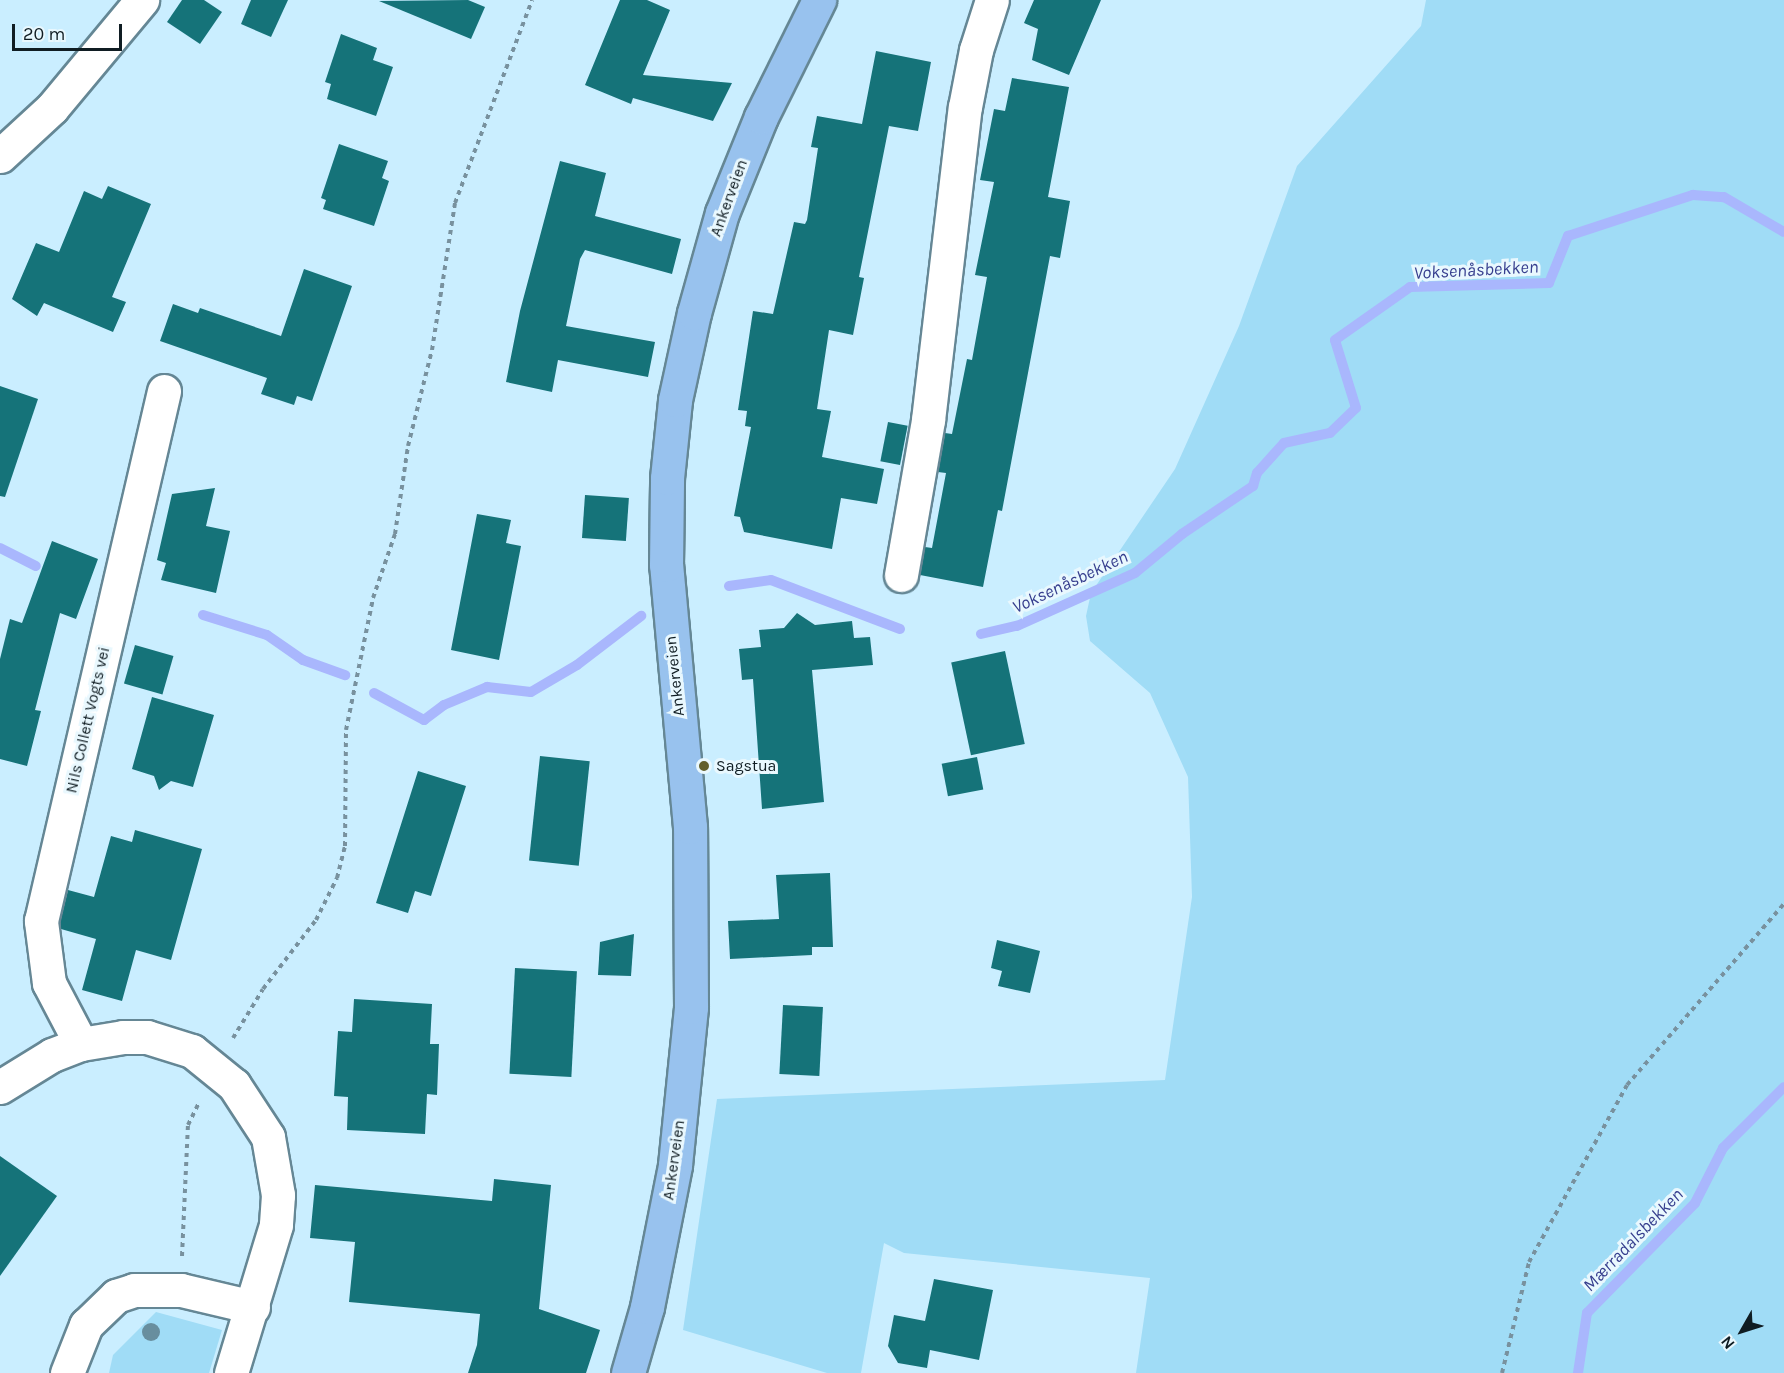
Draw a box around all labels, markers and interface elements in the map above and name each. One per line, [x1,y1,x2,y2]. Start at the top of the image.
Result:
scale bar [15,12,124,50]
text: 20 m [23,23,65,45]
street label: Ankerveien [706,157,752,239]
water label: Voksenåsbekken [1413,256,1539,284]
water label: Voksenåsbekken [1009,546,1131,618]
street label: Ankerveien [661,635,689,717]
street label: Nils Collett Vogts vei [62,645,114,795]
place label: Sagstua [716,756,776,776]
marker: Sagstua [697,759,711,773]
street label: Ankerveien [659,1119,689,1201]
water label: Mærradalsbekken [1578,1184,1688,1296]
north arrow [1712,1301,1772,1361]
text: N [1717,1332,1739,1353]

